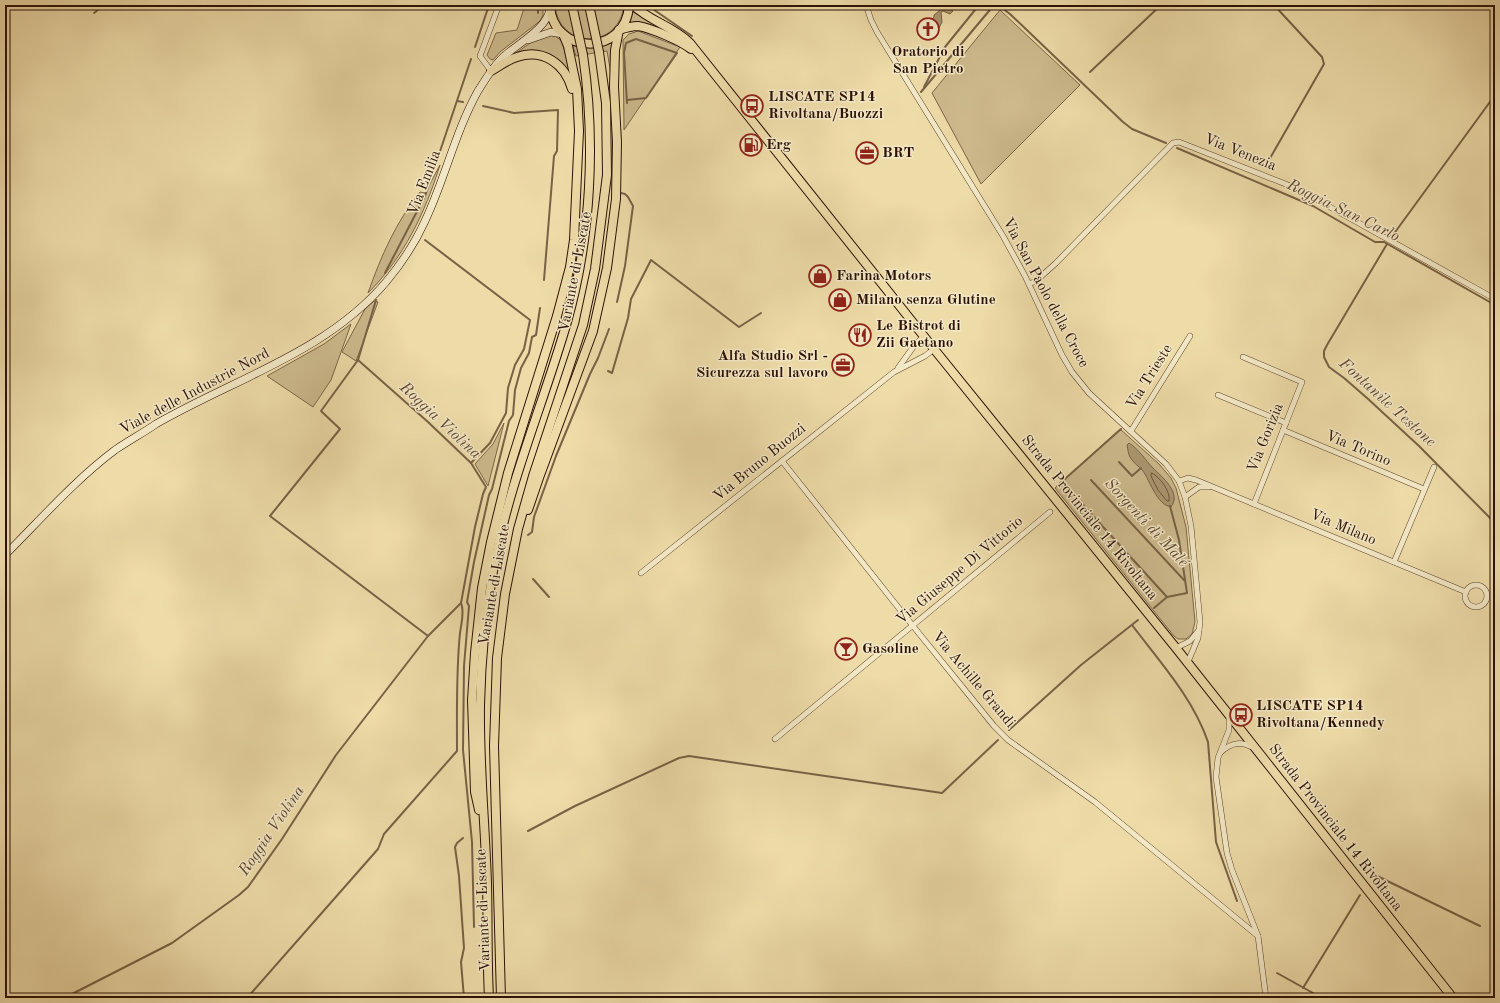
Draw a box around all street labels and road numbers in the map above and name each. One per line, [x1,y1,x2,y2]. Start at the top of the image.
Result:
street label: Via Venezia [1202,132,1279,175]
street label: Via Emilia [406,148,444,218]
street label: Variante di Liscate [557,210,595,334]
street label: Via San Paolo della Croce [999,216,1091,370]
street label: Via Trieste [1124,342,1176,412]
street label: Viale delle Industrie Nord [118,346,273,438]
street label: Via Gorizia [1245,401,1287,475]
street label: Via Bruno Buozzi [711,421,809,505]
street label: Via Torino [1323,429,1393,469]
street label: Strada Provinciale 14 Rivoltana [1018,433,1160,604]
street label: Via Milano [1308,507,1378,549]
street label: Via Giuseppe Di Vittorio [894,514,1026,628]
street label: Variante di Liscate [477,523,513,647]
street label: Via Achille Grandi [929,629,1017,731]
street label: Strada Provinciale 14 Rivoltana [1265,742,1405,915]
street label: Variante di Liscate [474,848,494,972]

